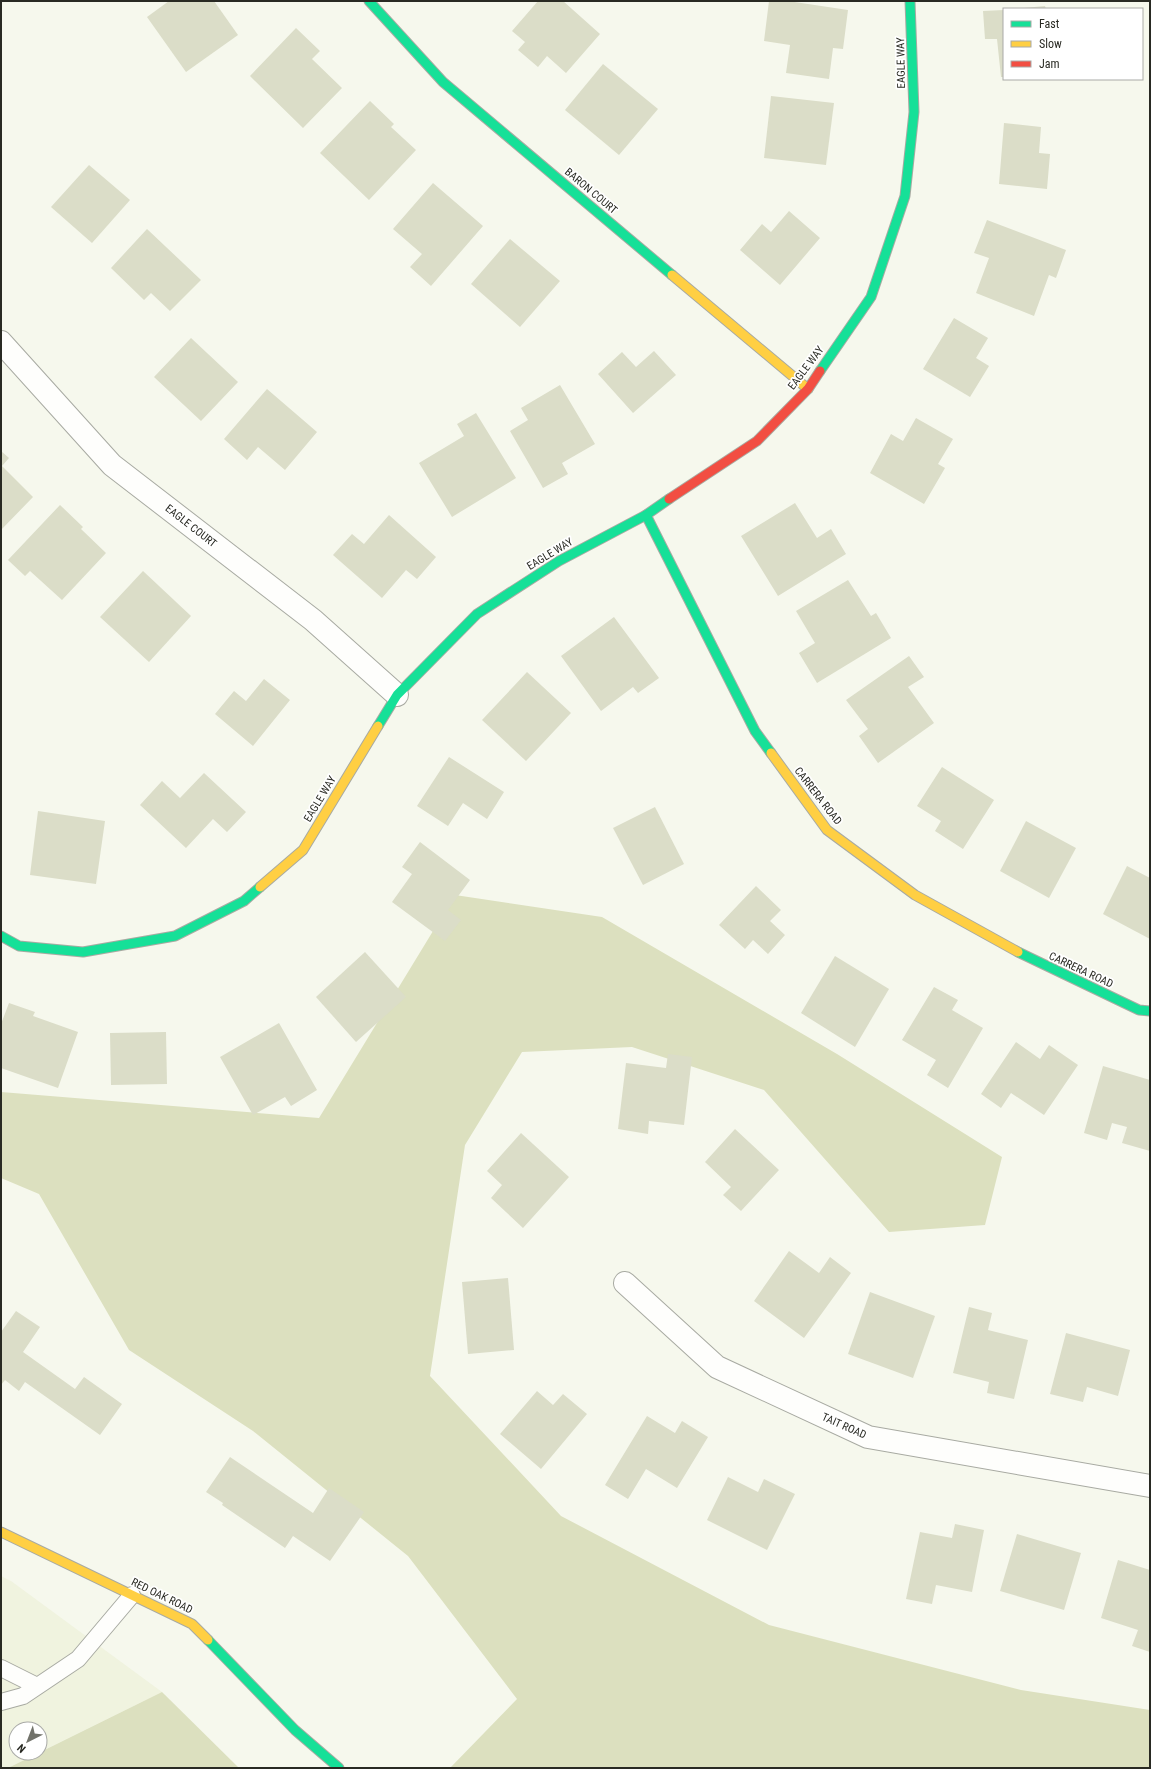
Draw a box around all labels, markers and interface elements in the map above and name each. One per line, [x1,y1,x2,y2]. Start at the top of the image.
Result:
legend [1003,8,1143,80]
text: Fast [1039,17,1060,31]
street label: EAGLE WAY [894,37,908,89]
text: Slow [1039,37,1062,51]
text: Jam [1039,57,1060,71]
street label: BARON COURT [562,165,620,217]
street label: EAGLE WAY [785,343,827,392]
street label: EAGLE COURT [163,502,219,550]
street label: EAGLE WAY [525,535,575,573]
street label: CARRERA ROAD [792,765,844,827]
street label: EAGLE WAY [301,774,339,824]
street label: CARRERA ROAD [1047,949,1115,991]
street label: TAIT ROAD [820,1410,868,1442]
street label: RED OAK ROAD [129,1576,195,1616]
north arrow [8,1721,48,1761]
text: N [15,1741,29,1755]

